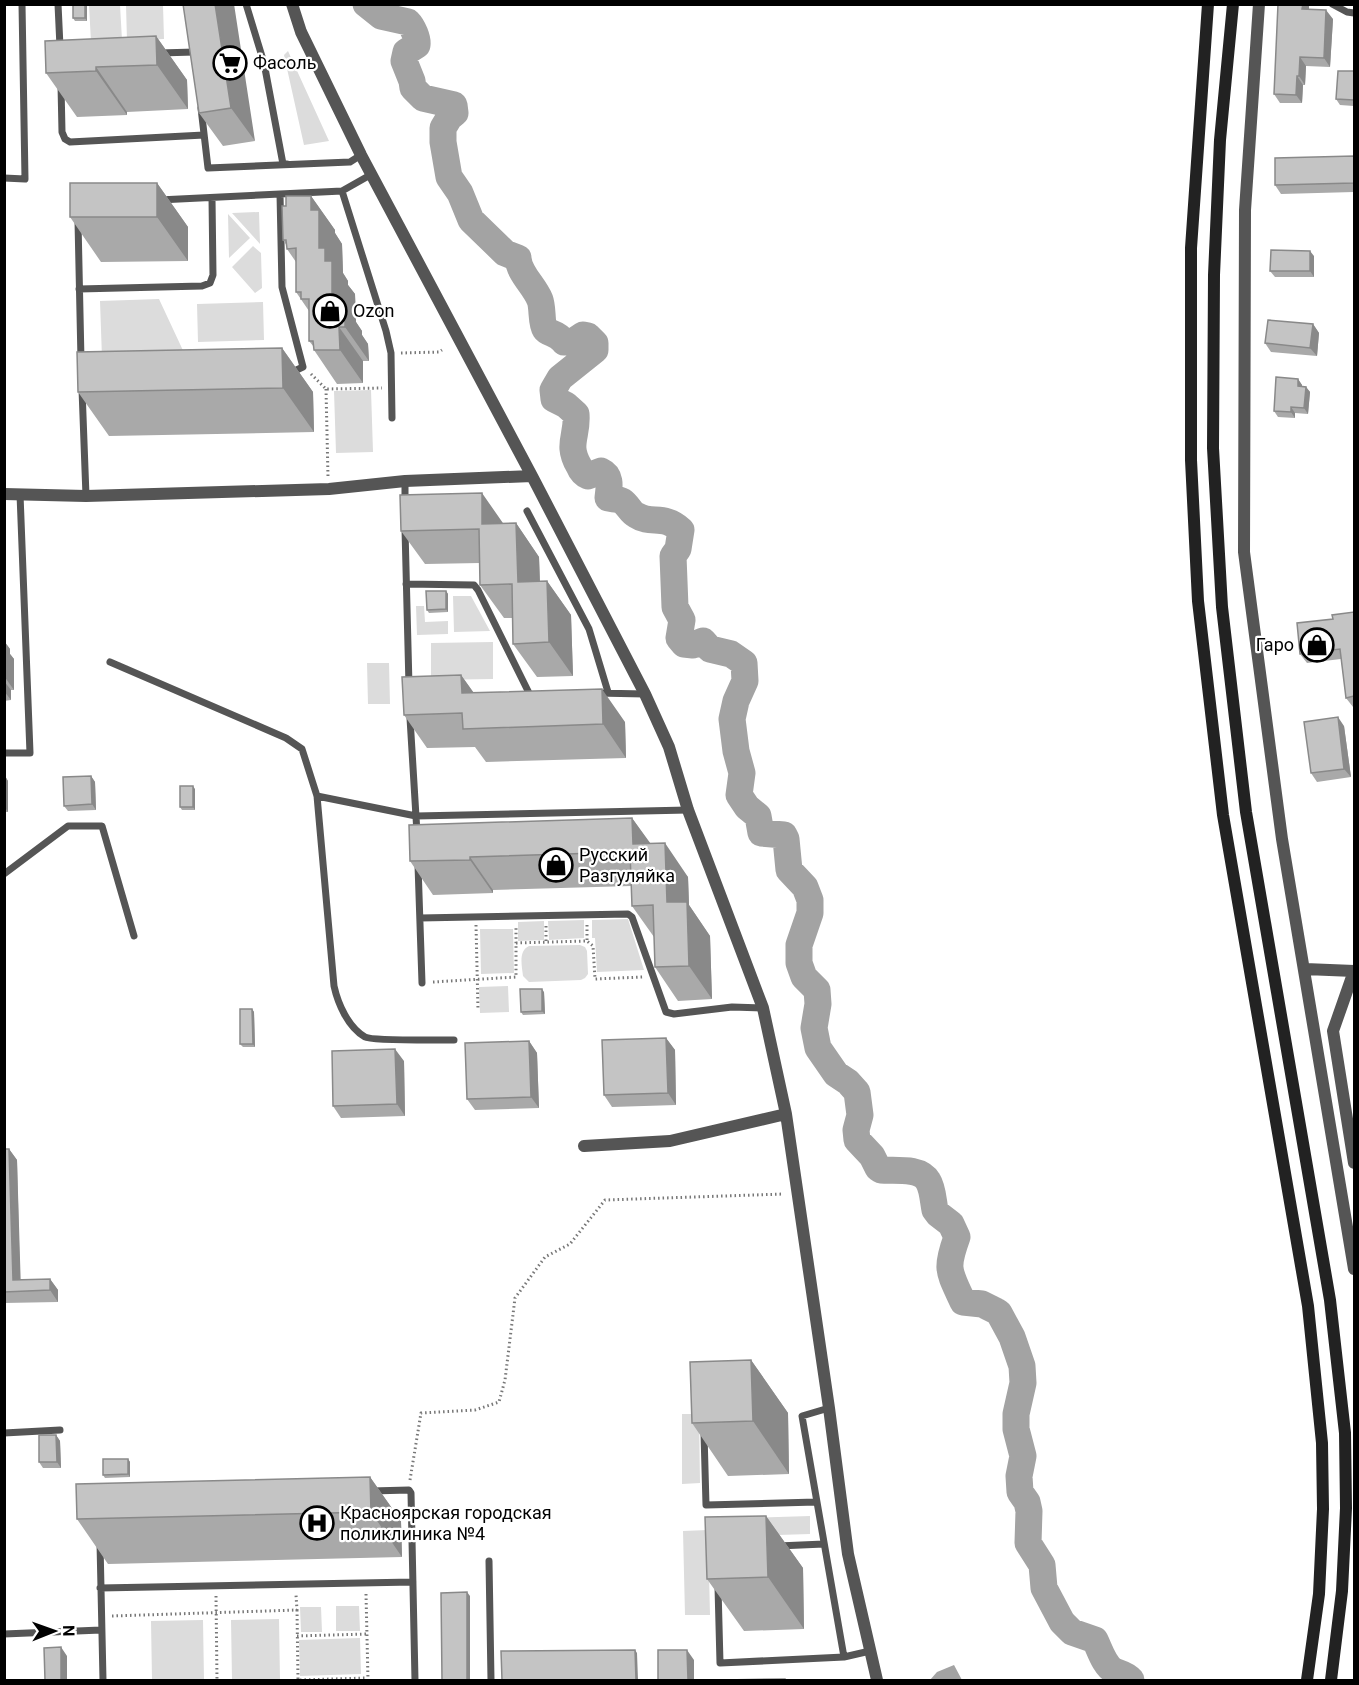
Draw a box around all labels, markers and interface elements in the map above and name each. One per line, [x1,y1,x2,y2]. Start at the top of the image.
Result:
supermarket icon: Фасоль [212,45,248,81]
place label: Фасоль [253,52,316,73]
shop icon: Ozon [312,293,348,329]
place label: Ozon [353,300,394,321]
shop icon: Гаро [1299,627,1335,663]
place label: Гаро [1256,634,1294,655]
place label: Русский Разгуляйка [579,844,675,886]
shop icon: Русский Разгуляйка [538,847,574,883]
place label: Красноярская городская поликлиника №4 [340,1502,552,1544]
hospital icon: Красноярская городская поликлиника №4 [299,1505,335,1541]
north arrow [24,1601,84,1661]
text: N [59,1625,78,1637]

